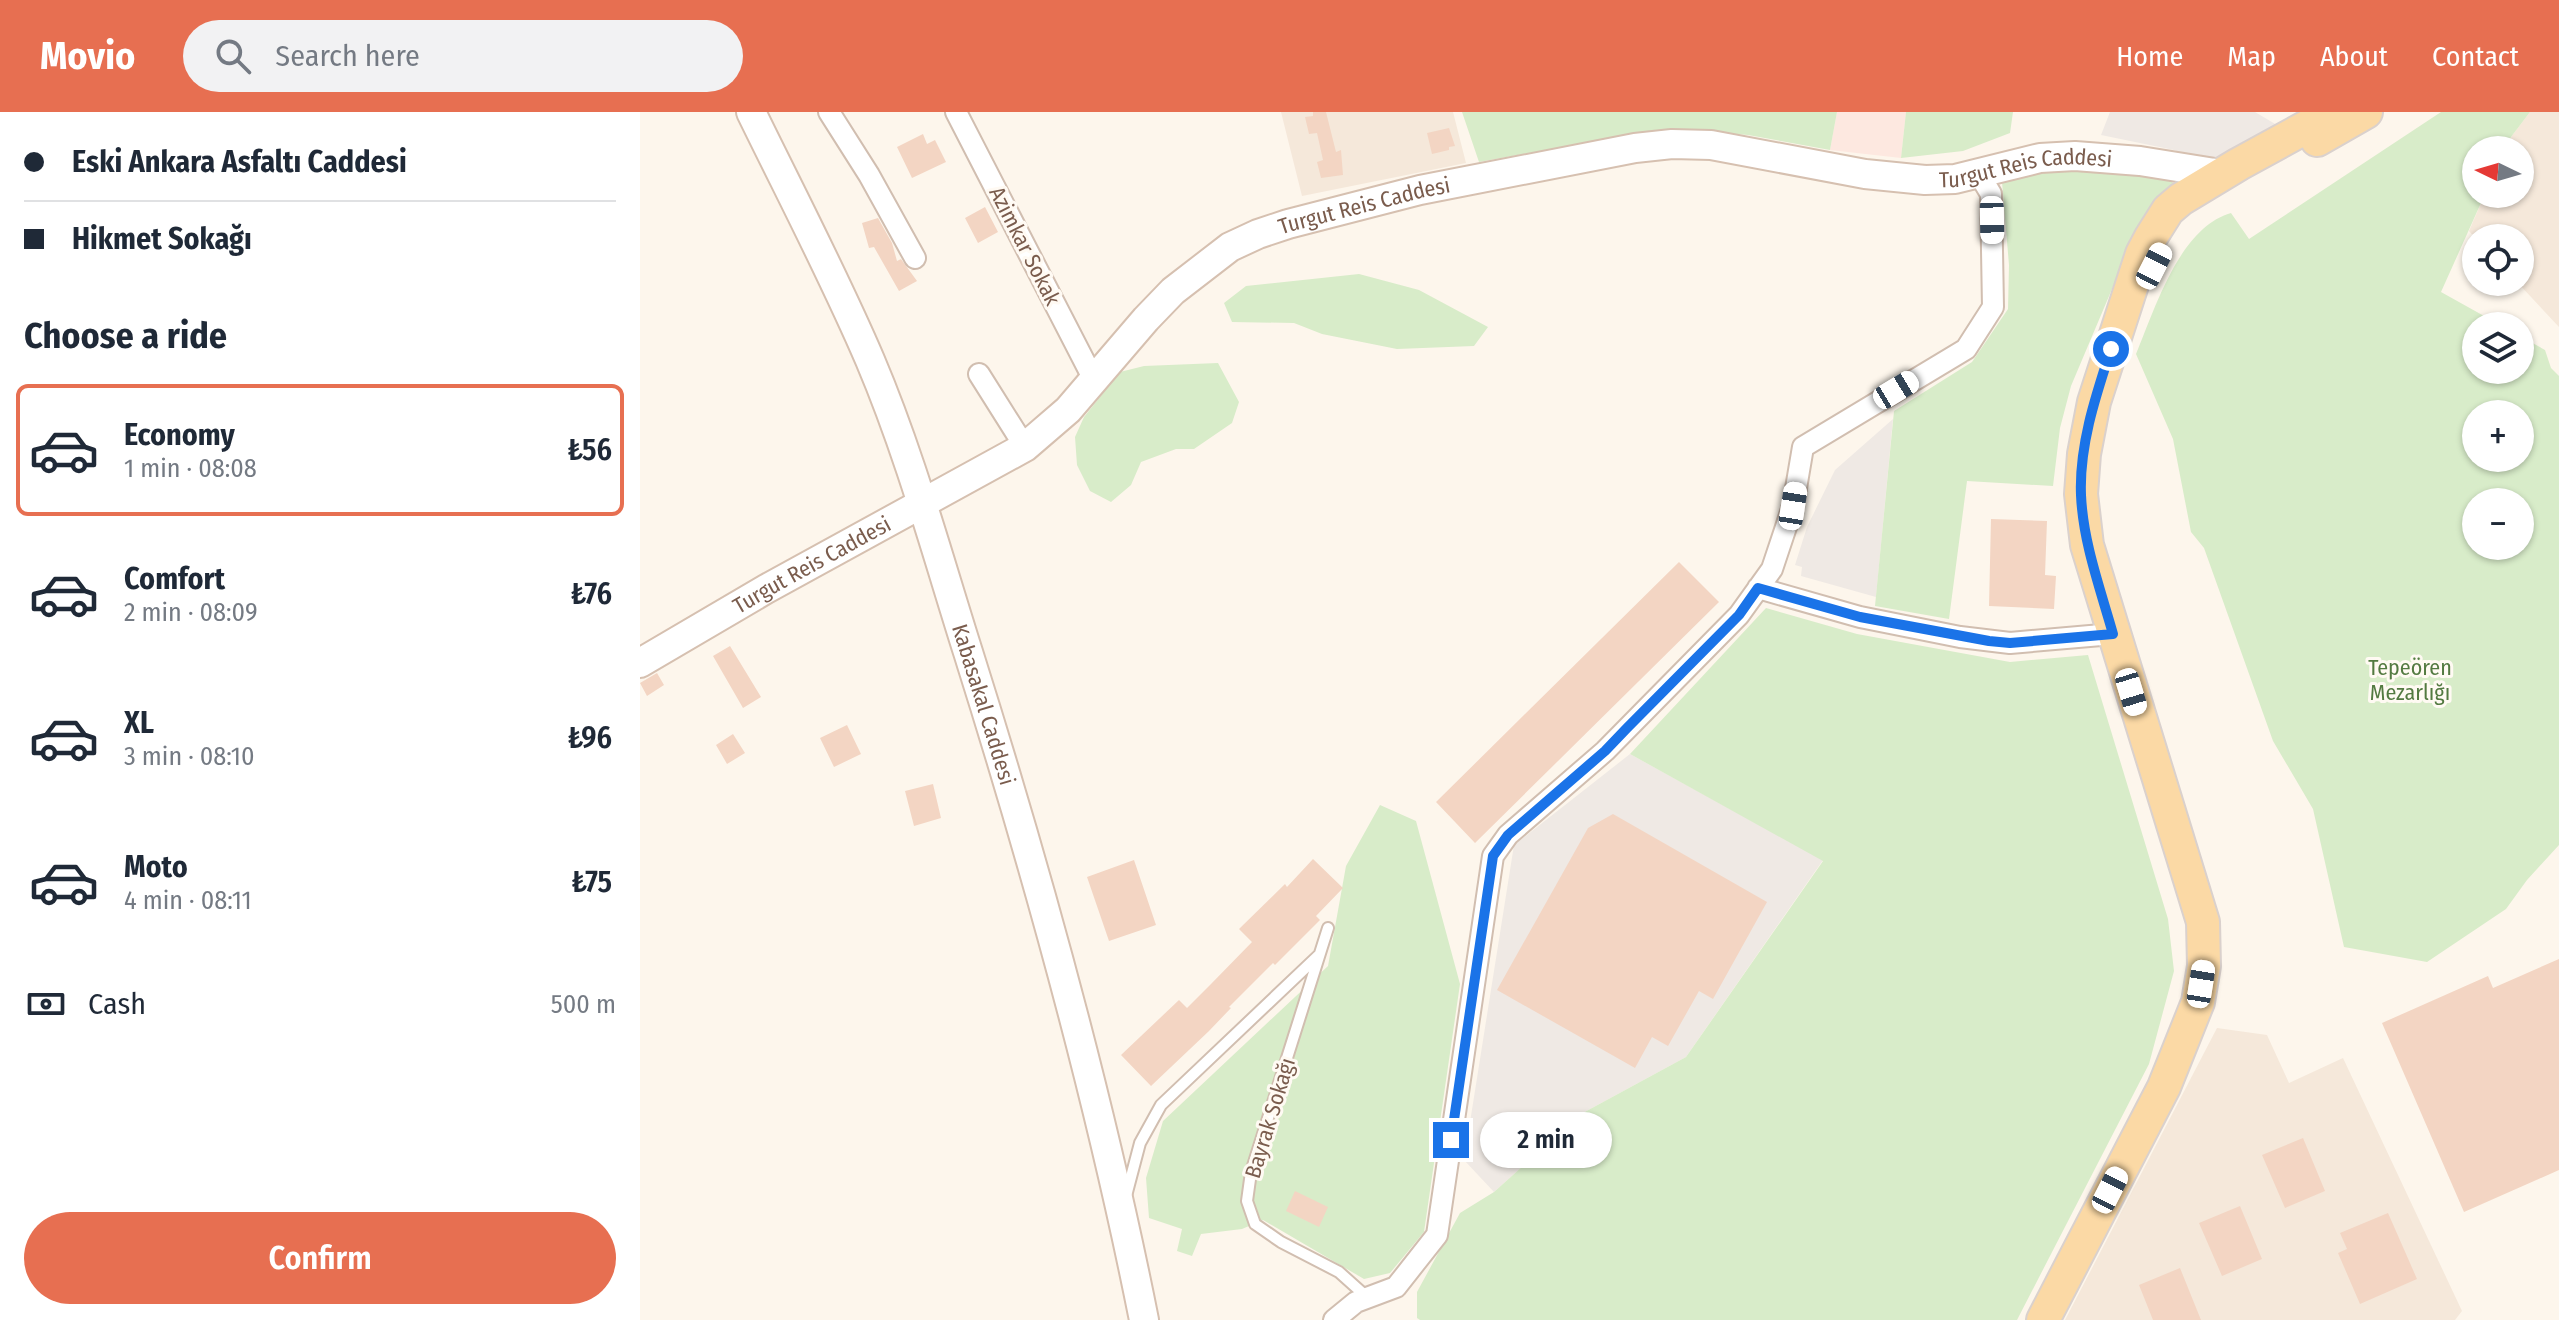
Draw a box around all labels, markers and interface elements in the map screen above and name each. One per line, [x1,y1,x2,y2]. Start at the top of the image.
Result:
search box [183,20,743,92]
text: Movio [40,33,135,79]
icon: search [211,34,255,78]
text: Search here [275,38,420,74]
text: Home [2116,40,2183,73]
text: Map [2227,40,2276,73]
text: About [2320,40,2388,73]
text: Contact [2432,40,2519,73]
north arrow [2462,136,2534,208]
map controls [2462,136,2534,560]
street label: Turgut Reis Caddesi [1938,143,2113,193]
text: Eski Ankara Asfaltı Caddesi [72,144,407,180]
street label: Turgut Reis Caddesi [1275,171,1452,240]
street label: Azimkar Sokak [984,182,1067,311]
car [1980,196,2004,244]
text: Hikmet Sokağı [72,221,252,257]
button: locate [2462,224,2534,296]
car [2132,239,2176,293]
button: layers [2462,312,2534,384]
text: Choose a ride [24,314,227,358]
route start [2093,331,2129,367]
car [1869,367,1923,413]
button: + [2462,400,2534,472]
icon: car [28,414,100,486]
text: Economy [124,417,235,453]
text: ₺56 [567,432,612,468]
text: 1 min · 08:08 [124,453,257,484]
car [1777,480,1809,532]
button: − [2462,488,2534,560]
street label: Turgut Reis Caddesi [728,510,895,619]
icon: car [28,558,100,630]
text: Comfort [124,561,225,597]
text: ₺76 [570,576,612,612]
text: 2 min · 08:09 [124,597,258,628]
street label: Kabasakal Caddesi [947,621,1022,788]
park label: Tepeören Mezarlığı [2368,654,2452,706]
car [2113,666,2149,718]
icon: car [28,702,100,774]
text: XL [124,705,154,741]
text: ₺96 [567,720,612,756]
text: 3 min · 08:10 [124,741,255,772]
icon: car [28,846,100,918]
text: Moto [124,849,188,885]
text: ₺75 [571,864,612,900]
text: 4 min · 08:11 [124,885,252,916]
car [2185,958,2217,1010]
icon: cash [24,982,68,1026]
text: Cash [88,986,146,1022]
text: 500 m [551,989,616,1020]
street label: Bayrak Sokağı [1239,1055,1301,1181]
callout: 2 min [1479,1112,1611,1168]
route end [1433,1122,1469,1158]
text: 2 min [1517,1124,1575,1155]
car [2088,1163,2132,1217]
button: Confirm [24,1212,616,1304]

